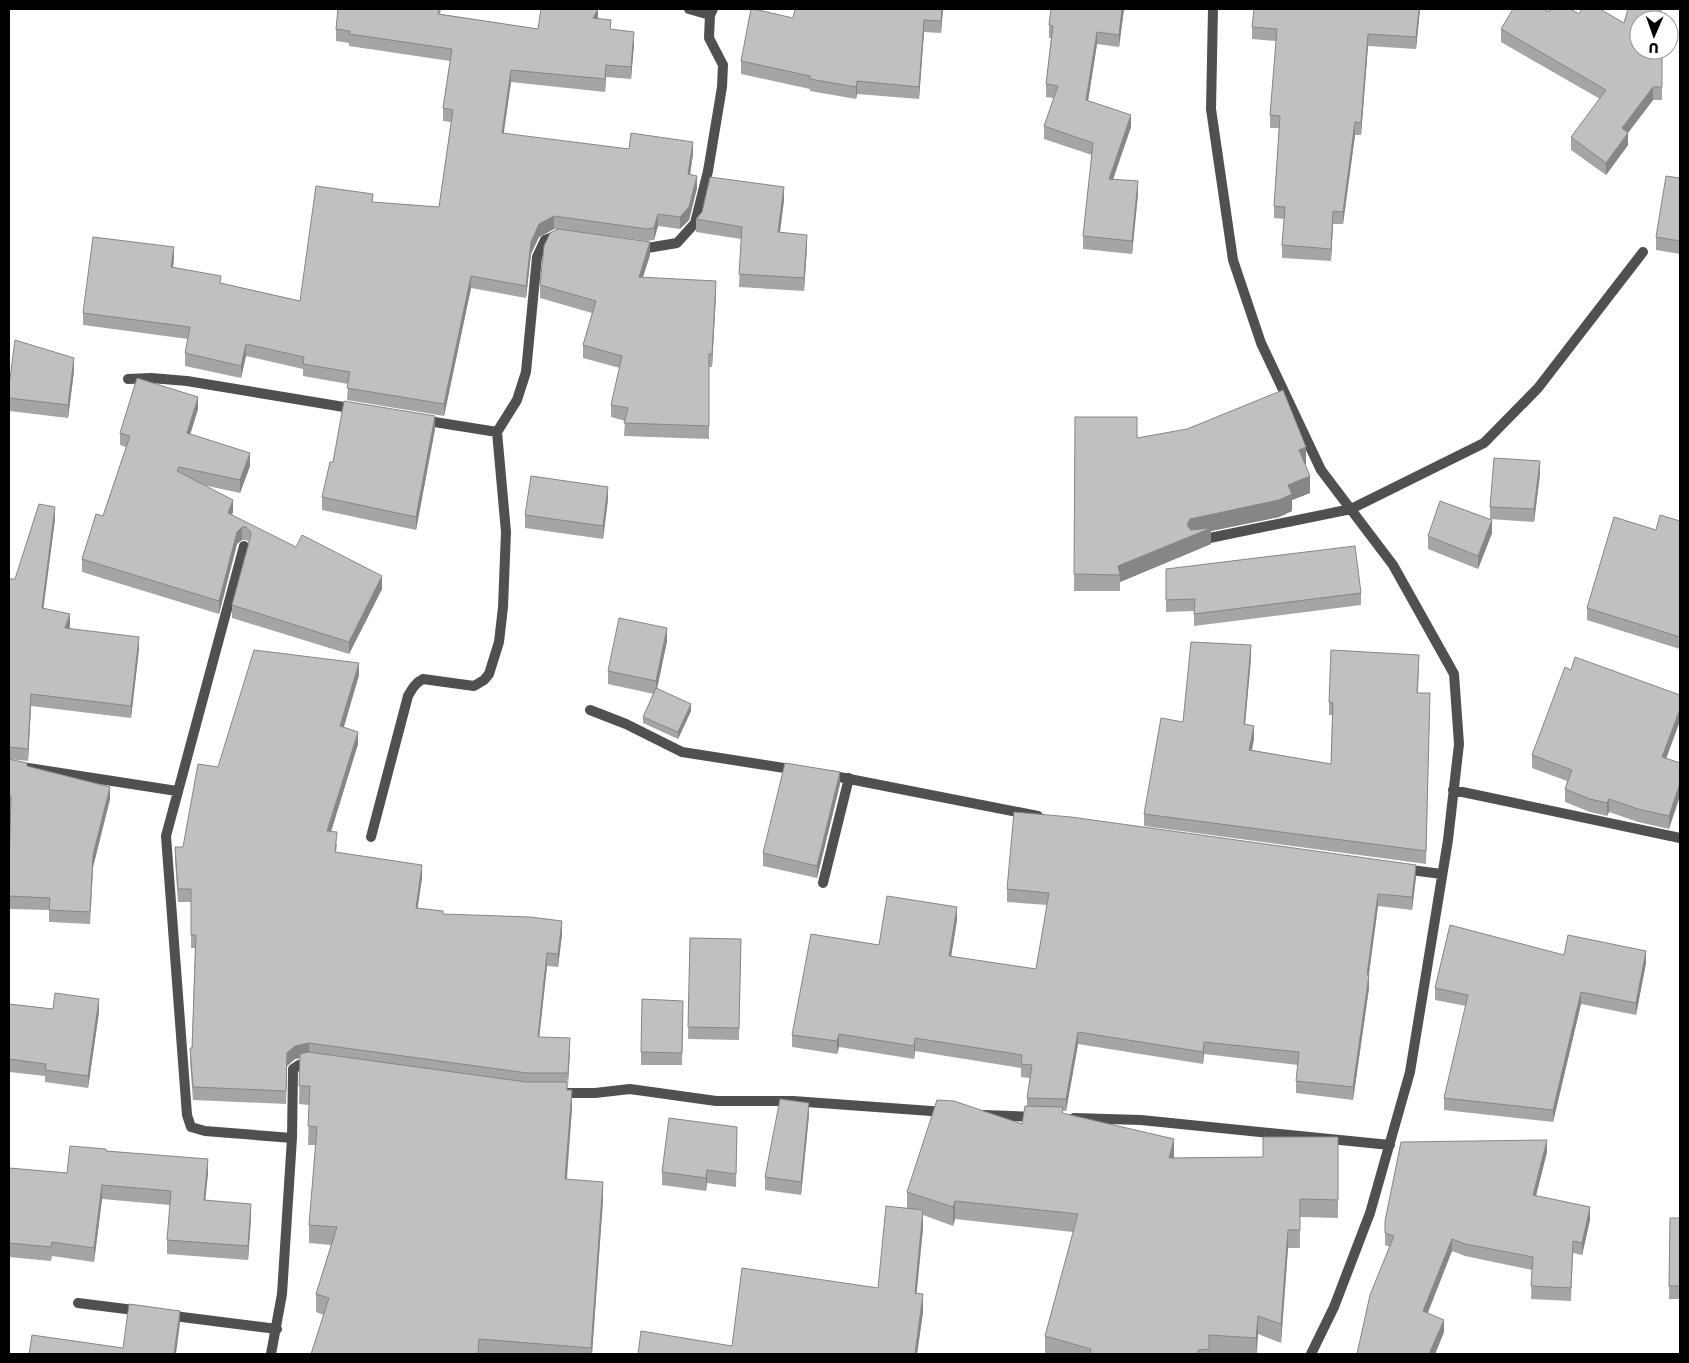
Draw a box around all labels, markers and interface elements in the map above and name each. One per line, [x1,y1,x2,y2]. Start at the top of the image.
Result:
north arrow [1629,10,1679,60]
text: U [1648,38,1659,58]

